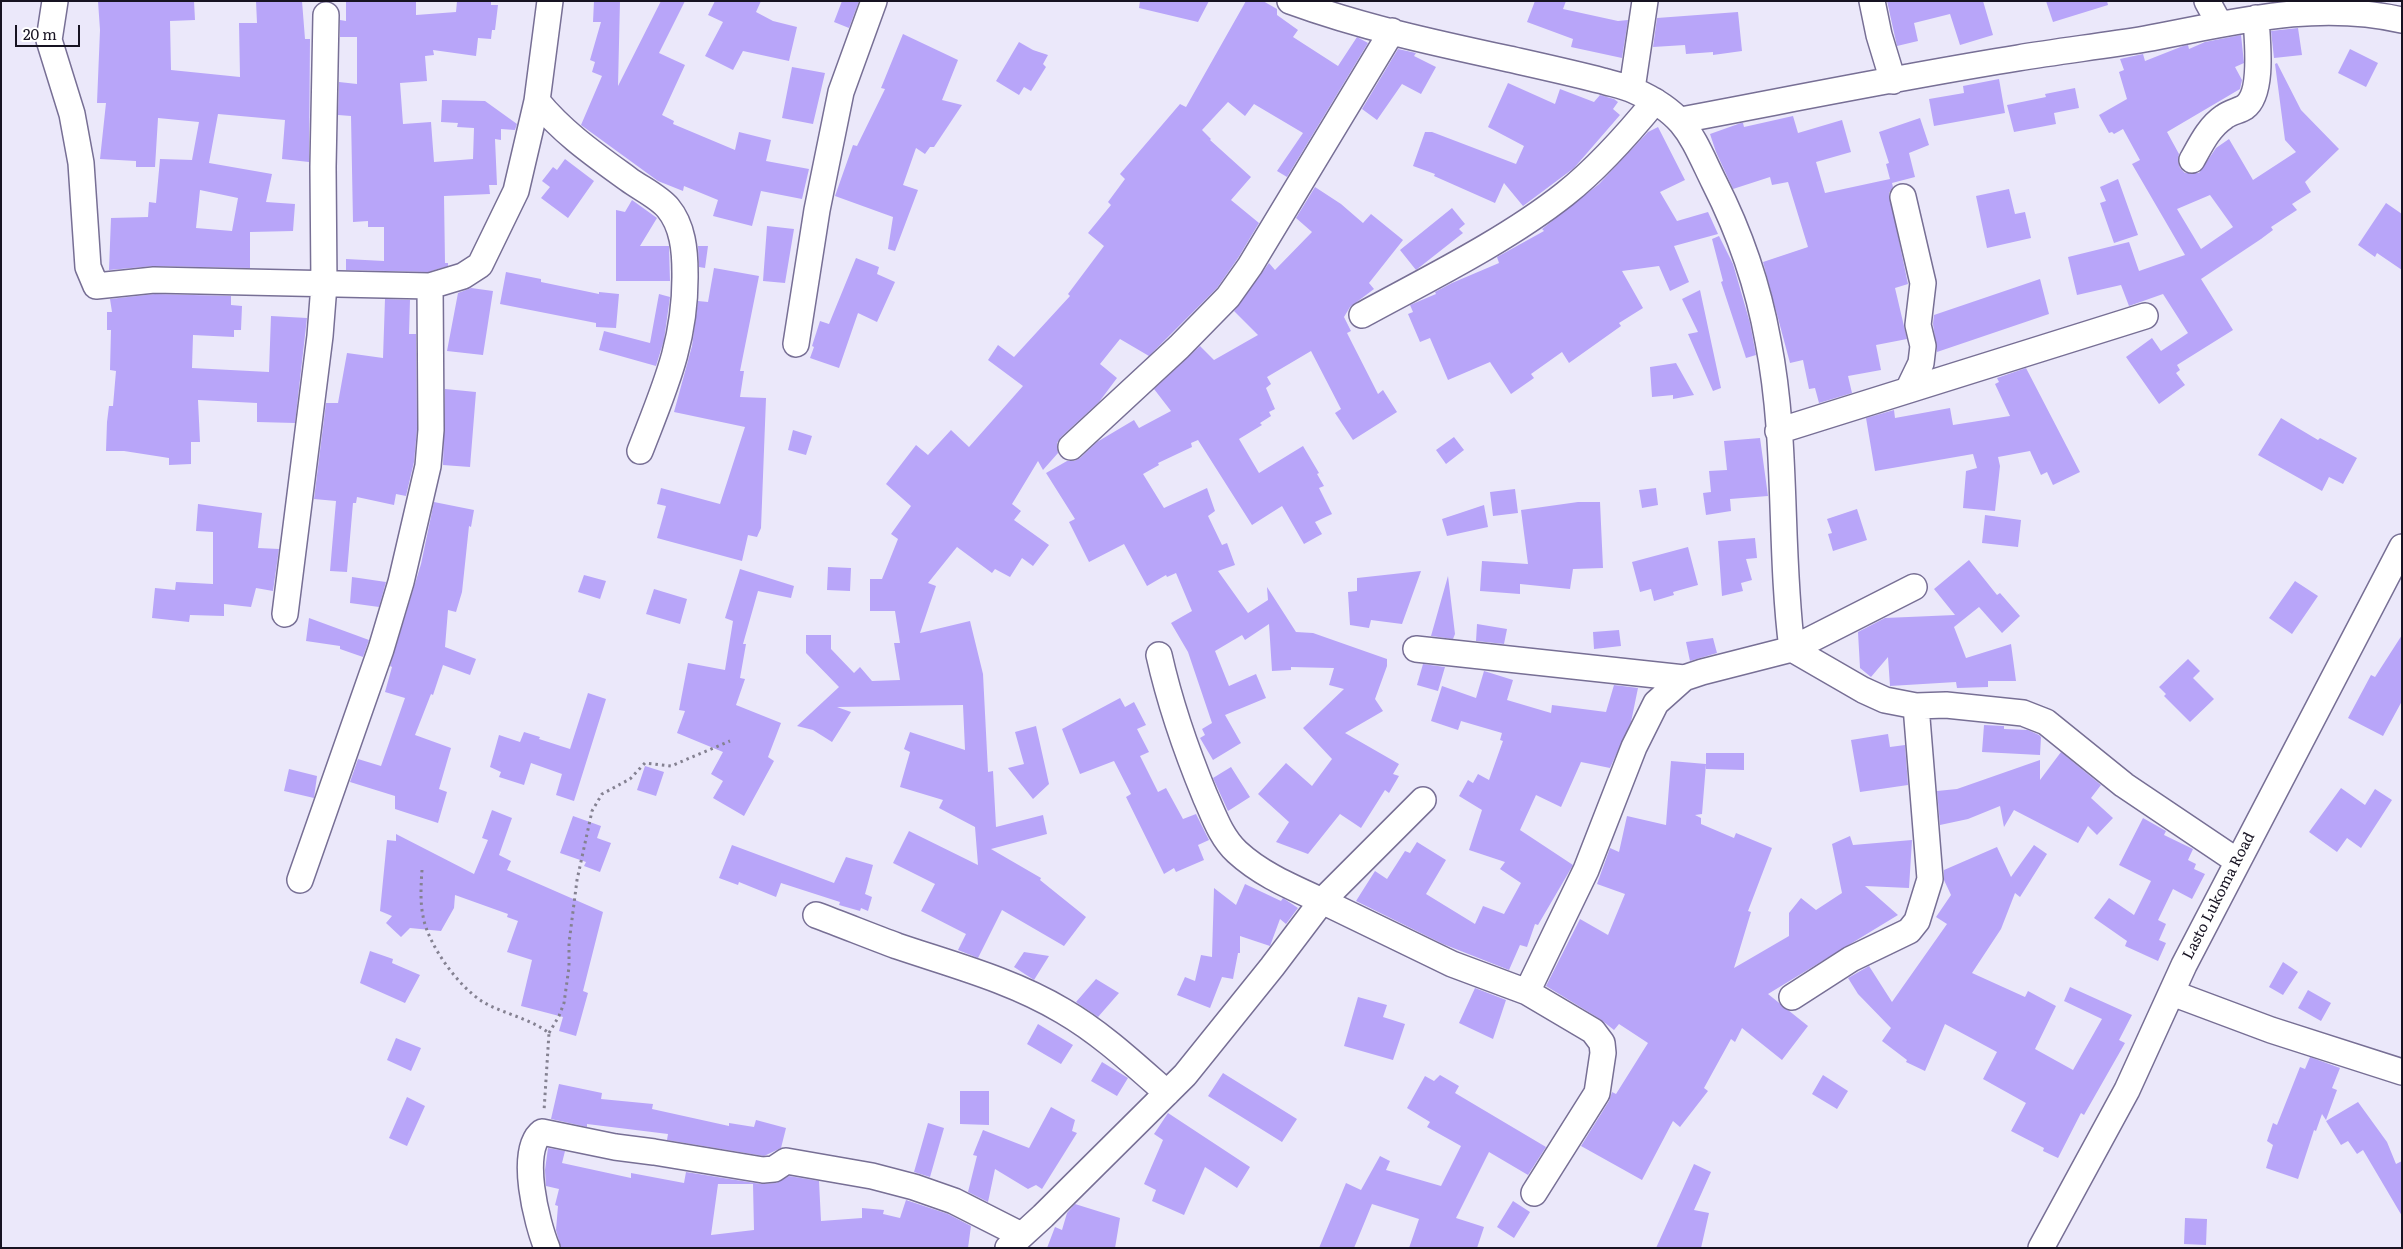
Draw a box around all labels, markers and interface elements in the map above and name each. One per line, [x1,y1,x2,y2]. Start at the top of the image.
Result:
scale bar [18,15,82,47]
text: 20 m [23,22,57,45]
street label: Lasto Lukoma Road [2179,829,2259,963]

